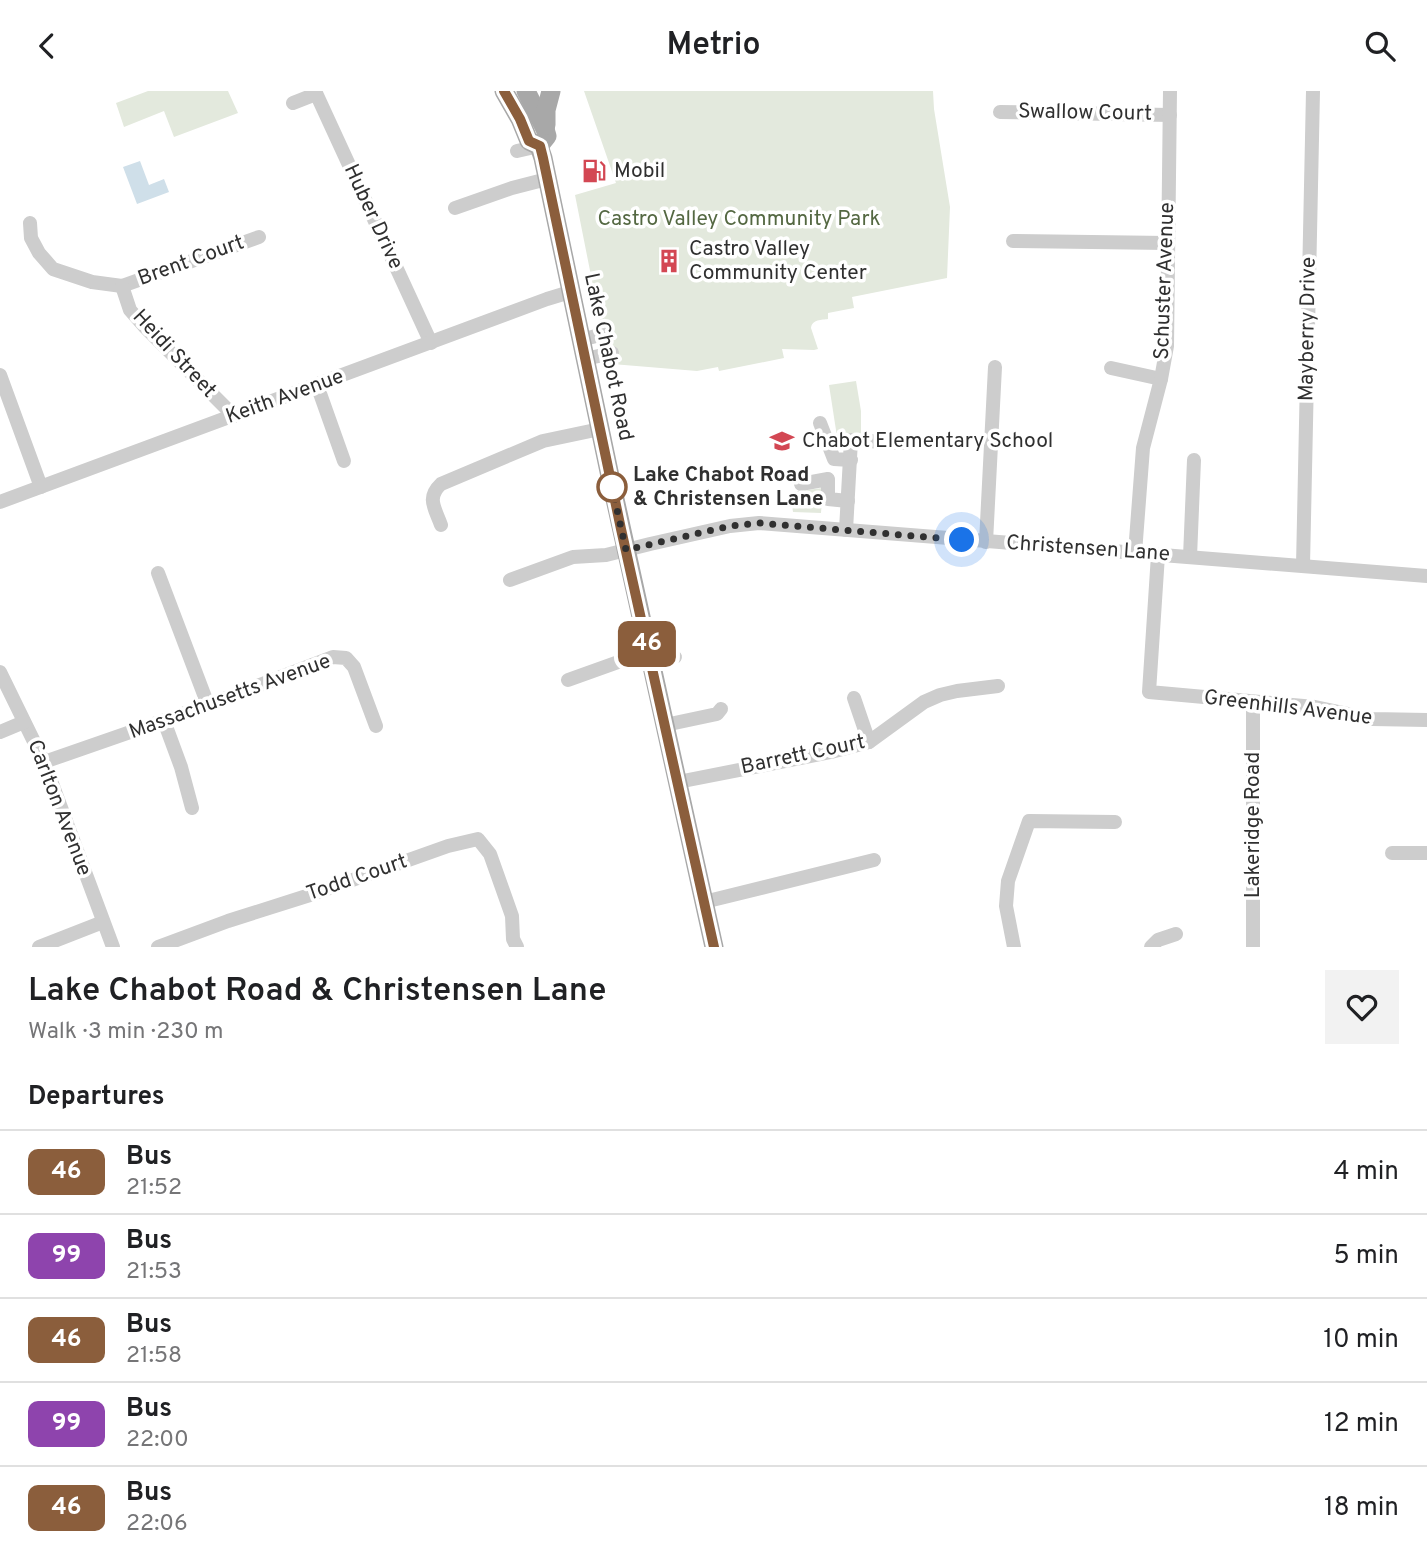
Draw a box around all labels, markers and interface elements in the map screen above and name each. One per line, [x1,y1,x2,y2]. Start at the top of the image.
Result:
text: Metrio [666,26,761,66]
icon: back [28,27,66,65]
icon: search [1361,27,1399,65]
street label: Swallow Court [1018,98,1152,128]
fuel station icon: Mobil [580,157,608,185]
place label: Mobil [614,158,665,185]
street label: Huber Drive [337,160,409,274]
street label: Schuster Avenue [1149,202,1181,360]
park label: Castro Valley Community Park [597,206,881,233]
street label: Brent Court [134,229,248,293]
place label: Castro Valley Community Center [689,236,867,287]
building icon: Castro Valley Community Center [655,247,683,275]
street label: Mayberry Drive [1293,257,1323,401]
street label: Lake Chabot Road [577,270,639,444]
street label: Heidi Street [126,304,222,404]
street label: Keith Avenue [222,363,348,431]
school or university icon: Chabot Elementary School [768,427,796,455]
place label: Chabot Elementary School [802,428,1053,455]
place label: Lake Chabot Road & Christensen Lane [633,462,824,513]
marker: Lake Chabot Road & Christensen Lane [597,472,627,502]
your location [944,522,979,557]
street label: Christensen Lane [1005,530,1171,568]
line badge: 46 [616,621,678,667]
text: 46 [632,629,662,659]
street label: Massachusetts Avenue [126,648,334,746]
street label: Greenhills Avenue [1202,684,1374,732]
street label: Barrett Court [738,729,868,781]
street label: Carlton Avenue [21,736,97,880]
street label: Lakeridge Road [1240,752,1267,898]
street label: Todd Court [303,848,411,908]
button: heart [1325,970,1399,1044]
text: Lake Chabot Road & Christensen Lane [28,971,606,1013]
text: Walk · 3 min · 230 m [28,1018,224,1047]
text: Departures [28,1081,165,1114]
text: Bus [126,1141,172,1174]
text: 4 min [1333,1156,1399,1189]
text: 46 [51,1157,82,1187]
text: 21:52 [126,1174,182,1203]
text: Bus [126,1225,172,1258]
text: 5 min [1333,1240,1399,1273]
text: 99 [52,1241,81,1271]
text: 21:53 [126,1258,182,1287]
text: Bus [126,1309,172,1342]
text: 10 min [1323,1324,1399,1357]
text: 46 [51,1325,82,1355]
text: 21:58 [126,1342,182,1371]
text: Bus [126,1393,172,1426]
text: 12 min [1324,1408,1399,1441]
text: 99 [52,1409,81,1439]
text: 22:00 [126,1426,189,1455]
text: Bus [126,1477,172,1510]
text: 18 min [1324,1492,1399,1525]
text: 46 [51,1493,82,1523]
text: 22:06 [126,1510,188,1539]

